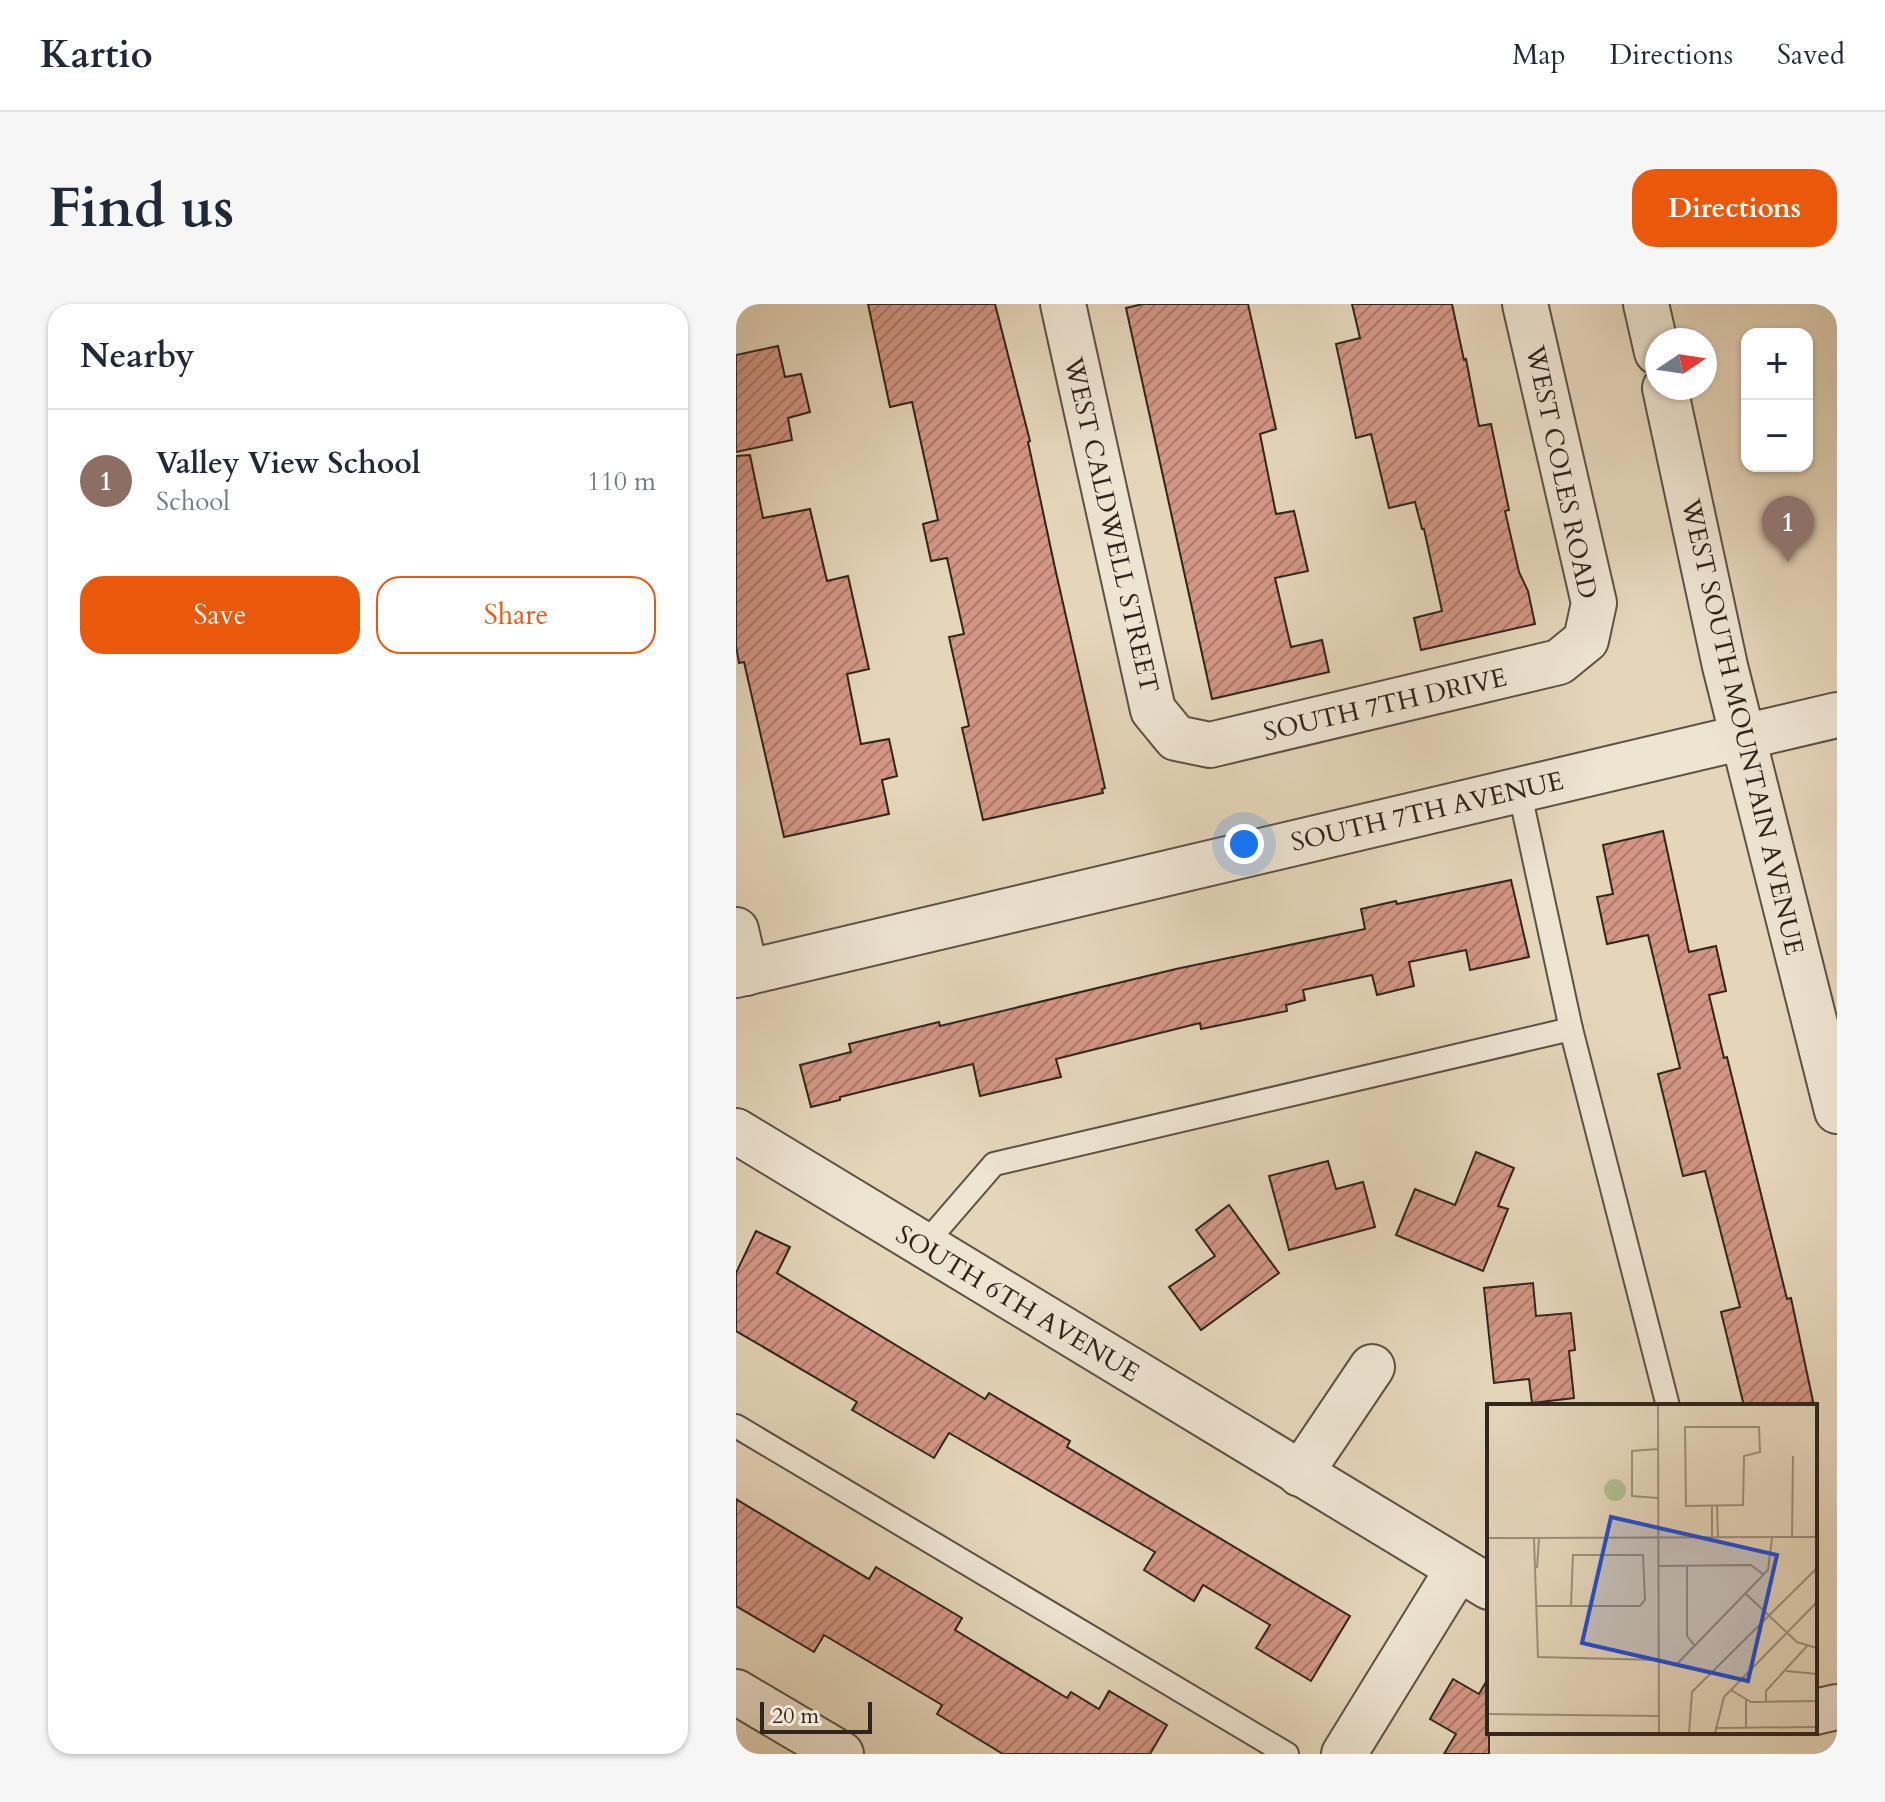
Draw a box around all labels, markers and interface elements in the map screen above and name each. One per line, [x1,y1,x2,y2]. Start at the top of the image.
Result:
text: Kartio [40,29,153,81]
text: Map [1512,36,1566,74]
text: Directions [1610,36,1733,74]
text: Saved [1777,36,1845,74]
button: Directions [1632,169,1837,247]
text: Find us [48,171,234,246]
north arrow [1645,328,1717,400]
map controls [1741,328,1813,472]
button: + [1741,328,1813,400]
text: Nearby [80,333,195,379]
street label: WEST COLES ROAD [1517,341,1605,602]
street label: WEST CALDWELL STREET [1056,353,1167,696]
button: − [1741,400,1813,472]
text: Valley View School [156,443,420,484]
text: 1 [99,464,113,499]
text: 110 m [587,464,656,499]
text: School [156,484,230,519]
street label: WEST SOUTH MOUNTAIN AVENUE [1673,494,1812,959]
pin: 1 [1762,496,1814,562]
button: Save [80,576,360,654]
button: Share [376,576,656,654]
street label: SOUTH 7TH DRIVE [1260,659,1510,750]
street label: SOUTH 7TH AVENUE [1287,763,1567,860]
your location [1224,824,1264,864]
street label: SOUTH 6TH AVENUE [889,1217,1146,1390]
inset map [1487,1404,1817,1734]
scale bar [760,1698,872,1734]
text: 20 m [772,1701,819,1731]

